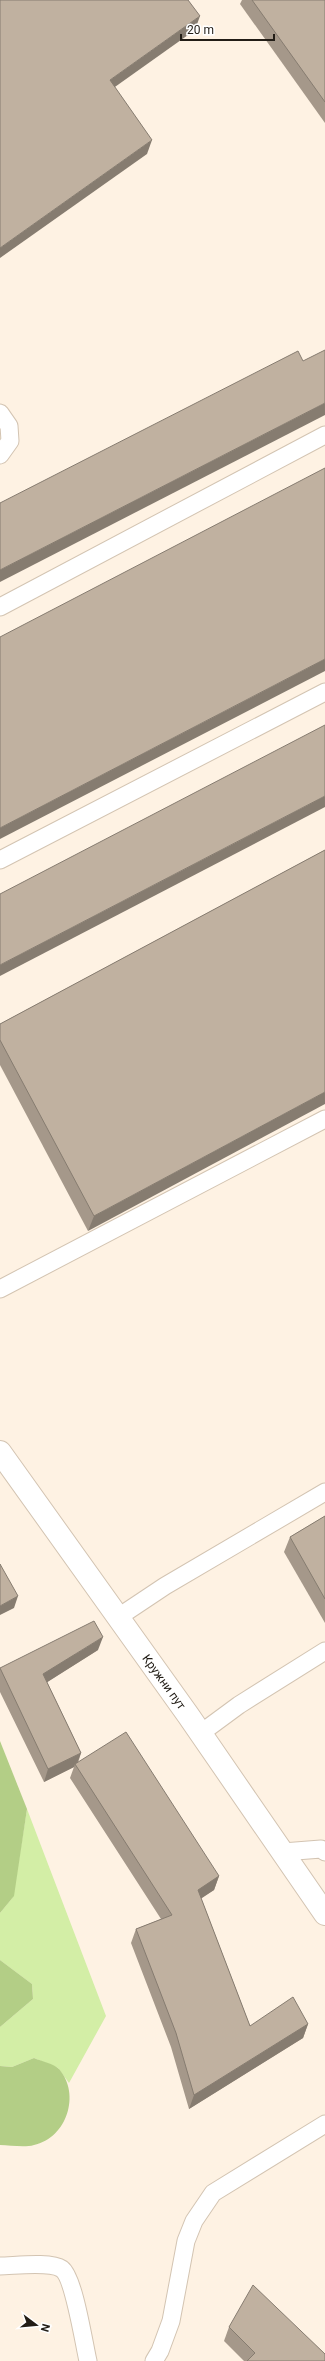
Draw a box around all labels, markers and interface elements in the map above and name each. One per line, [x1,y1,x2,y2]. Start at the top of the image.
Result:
scale bar [181,16,274,42]
text: 20 m [187,23,214,37]
street label: Кружни пут [139,1652,189,1712]
north arrow [16,2305,56,2345]
text: N [38,2322,52,2333]

